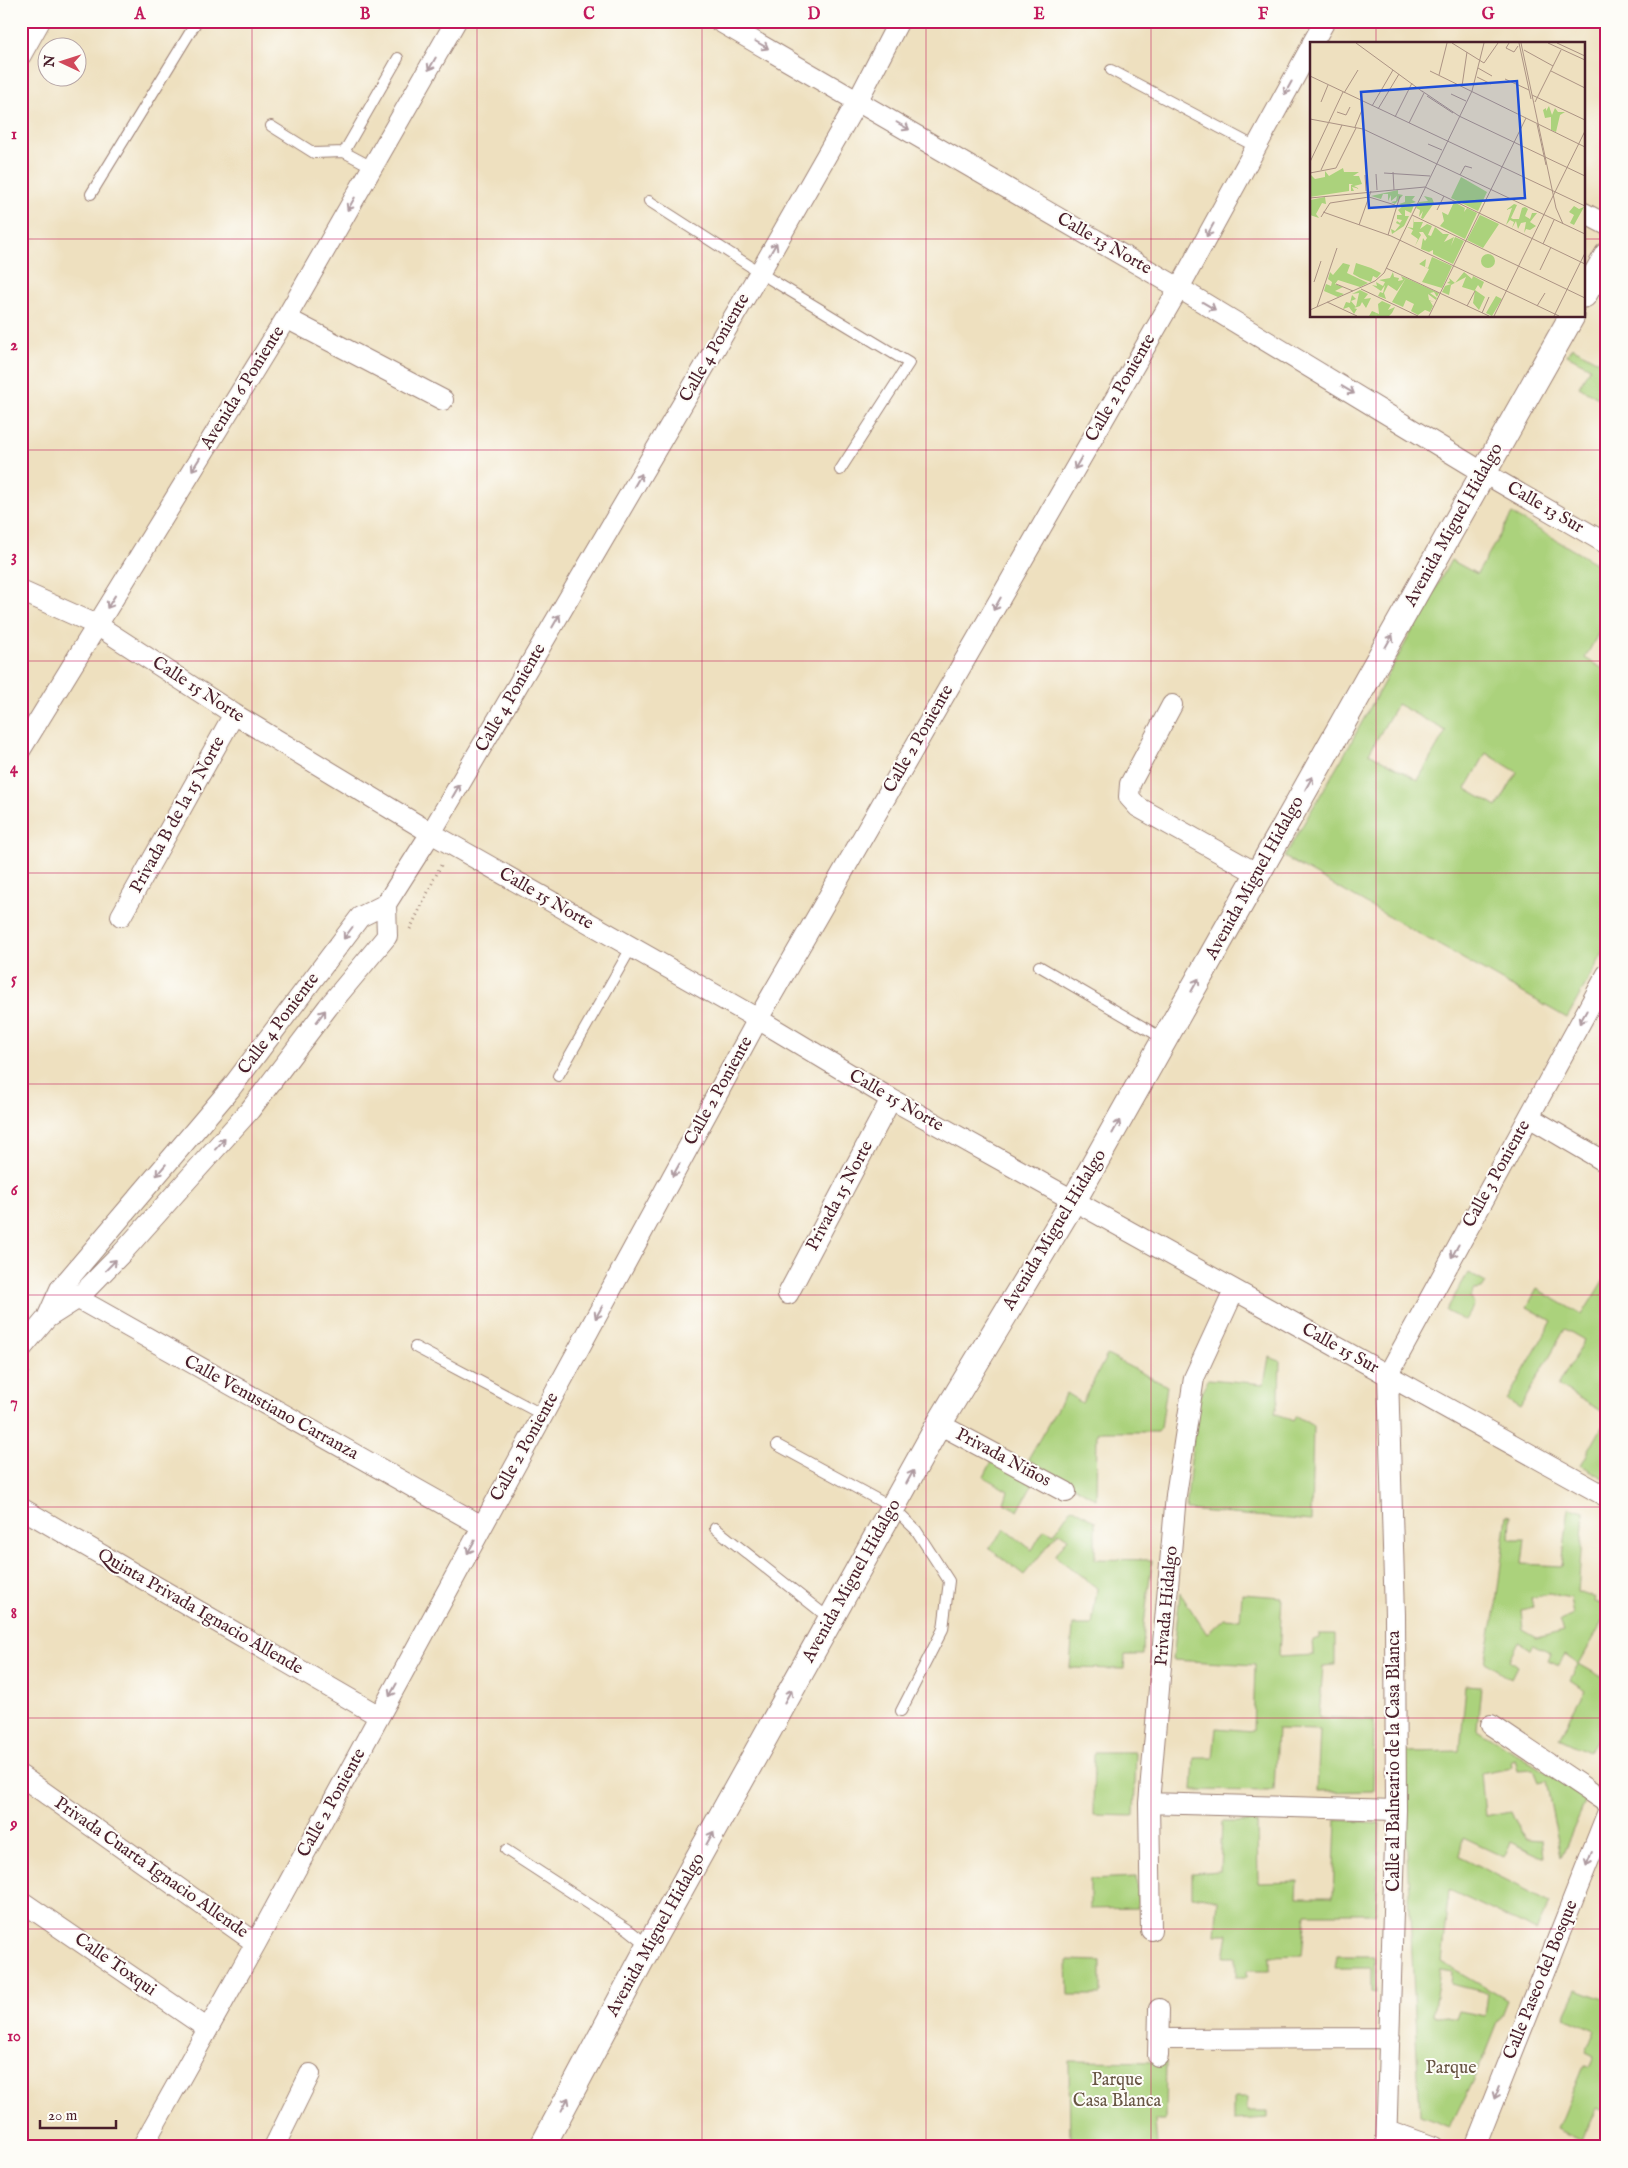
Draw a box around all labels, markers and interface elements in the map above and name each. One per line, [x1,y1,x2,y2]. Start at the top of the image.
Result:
text: A [134,5,147,25]
text: B [360,5,371,25]
text: C [583,5,595,25]
text: D [808,5,821,25]
text: E [1033,5,1045,25]
text: F [1258,5,1269,25]
text: G [1482,5,1495,25]
north arrow [38,38,88,88]
one-way arrow [754,41,768,51]
inset map [1310,42,1586,318]
text: N [41,54,59,69]
one-way arrow [426,56,436,70]
one-way arrow [1283,80,1293,94]
one-way arrow [895,122,909,132]
text: 1 [11,125,17,145]
one-way arrow [345,197,355,211]
street label: Calle 13 Norte [1052,208,1156,280]
one-way arrow [1205,223,1215,237]
one-way arrow [768,242,778,257]
street label: Calle 4 Poniente [675,290,755,406]
one-way arrow [1201,301,1215,311]
street label: Avenida 6 Poniente [195,322,290,455]
street label: Calle 2 Poniente [1081,330,1161,446]
text: 2 [10,336,18,356]
one-way arrow [1340,386,1354,396]
street label: Avenida Miguel Hidalgo [1399,439,1509,612]
one-way arrow [1073,455,1083,469]
one-way arrow [190,457,200,471]
one-way arrow [633,473,643,488]
street label: Calle 13 Sur [1502,477,1588,539]
text: 3 [11,547,17,567]
one-way arrow [105,595,115,609]
one-way arrow [992,596,1002,611]
one-way arrow [551,614,561,628]
one-way arrow [1385,634,1394,649]
street label: Calle 4 Poniente [471,640,551,756]
street label: Calle 15 Norte [147,652,249,728]
street label: Calle 2 Poniente [879,681,959,797]
street label: Privada B de la 15 Norte [125,732,231,898]
text: 4 [10,759,19,779]
one-way arrow [1305,776,1315,790]
one-way arrow [451,784,461,799]
street label: Avenida Miguel Hidalgo [1200,792,1310,965]
street label: Calle 15 Norte [495,863,597,935]
one-way arrow [343,926,354,939]
street label: Calle 4 Poniente [233,969,325,1079]
text: 5 [11,970,17,990]
one-way arrow [1191,979,1201,993]
one-way arrow [1578,1009,1588,1023]
one-way arrow [315,1010,326,1023]
street label: Calle 2 Poniente [680,1032,758,1150]
street label: Calle 15 Norte [845,1065,947,1137]
street label: Calle 3 Poniente [1458,1116,1536,1232]
one-way arrow [1111,1120,1121,1134]
one-way arrow [214,1137,226,1150]
street label: Privada 15 Norte [801,1137,879,1255]
street label: Avenida Miguel Hidalgo [997,1145,1112,1315]
one-way arrow [671,1162,681,1177]
one-way arrow [156,1164,167,1177]
text: 6 [11,1181,19,1201]
one-way arrow [1450,1244,1460,1259]
one-way arrow [105,1258,117,1271]
one-way arrow [593,1305,603,1319]
street label: Calle 15 Sur [1297,1318,1383,1380]
street label: Calle Venustiano Carranza [180,1350,363,1466]
street label: Calle 2 Poniente [486,1388,564,1506]
text: 7 [10,1393,18,1413]
street label: Privada Niños [951,1423,1055,1493]
one-way arrow [905,1471,915,1485]
street label: Avenida Miguel Hidalgo [797,1495,907,1668]
one-way arrow [466,1540,476,1555]
street label: Quinta Privada Ignacio Allende [93,1544,307,1680]
street label: Privada Hidalgo [1150,1545,1184,1667]
text: 8 [11,1604,17,1624]
street label: Calle al Balneario de la Casa Blanca [1383,1630,1406,1892]
one-way arrow [388,1683,398,1698]
one-way arrow [784,1689,794,1704]
street label: Calle 2 Poniente [293,1744,371,1862]
street label: Privada Cuarta Ignacio Allende [49,1792,253,1944]
text: 9 [10,1815,18,1835]
one-way arrow [705,1831,715,1846]
street label: Avenida Miguel Hidalgo [601,1849,711,2022]
one-way arrow [1584,1851,1593,1866]
street label: Calle Paseo del Bosque [1498,1897,1584,2063]
street label: Calle Toxqui [69,1928,161,2002]
text: 10 [7,2027,21,2047]
park label: Parque [1425,2057,1477,2080]
park label: Parque Casa Blanca [1073,2069,1161,2113]
one-way arrow [1492,2084,1501,2099]
one-way arrow [560,2096,570,2111]
scale bar [40,2098,116,2130]
text: 20 m [48,2106,78,2125]

